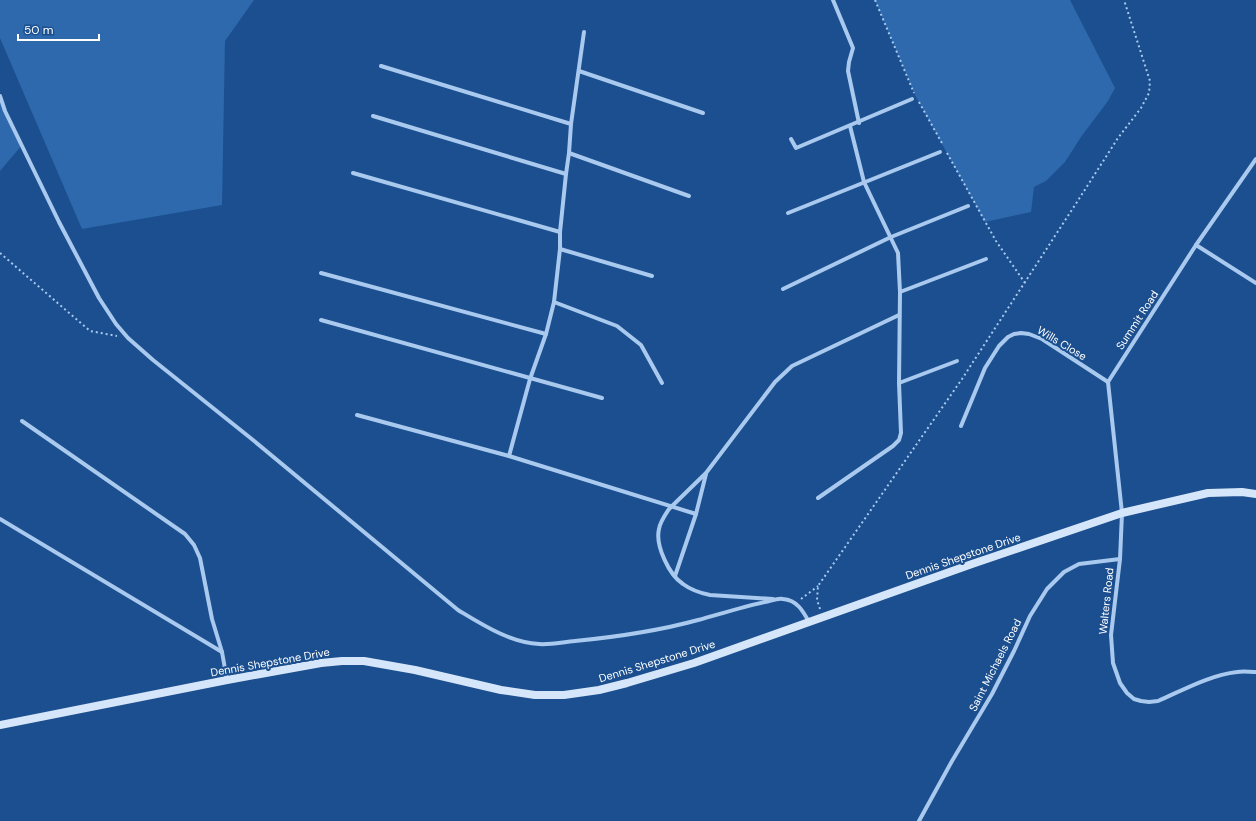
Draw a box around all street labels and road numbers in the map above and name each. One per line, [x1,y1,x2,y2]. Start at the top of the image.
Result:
street label: Summit Road [1113,288,1161,352]
street label: Wills Close [1035,323,1089,363]
street label: Dennis Shepstone Drive [904,530,1022,582]
street label: Walters Road [1096,567,1116,635]
street label: Saint Michaels Road [966,616,1024,714]
street label: Dennis Shepstone Drive [597,637,717,685]
street label: Dennis Shepstone Drive [209,645,331,679]

